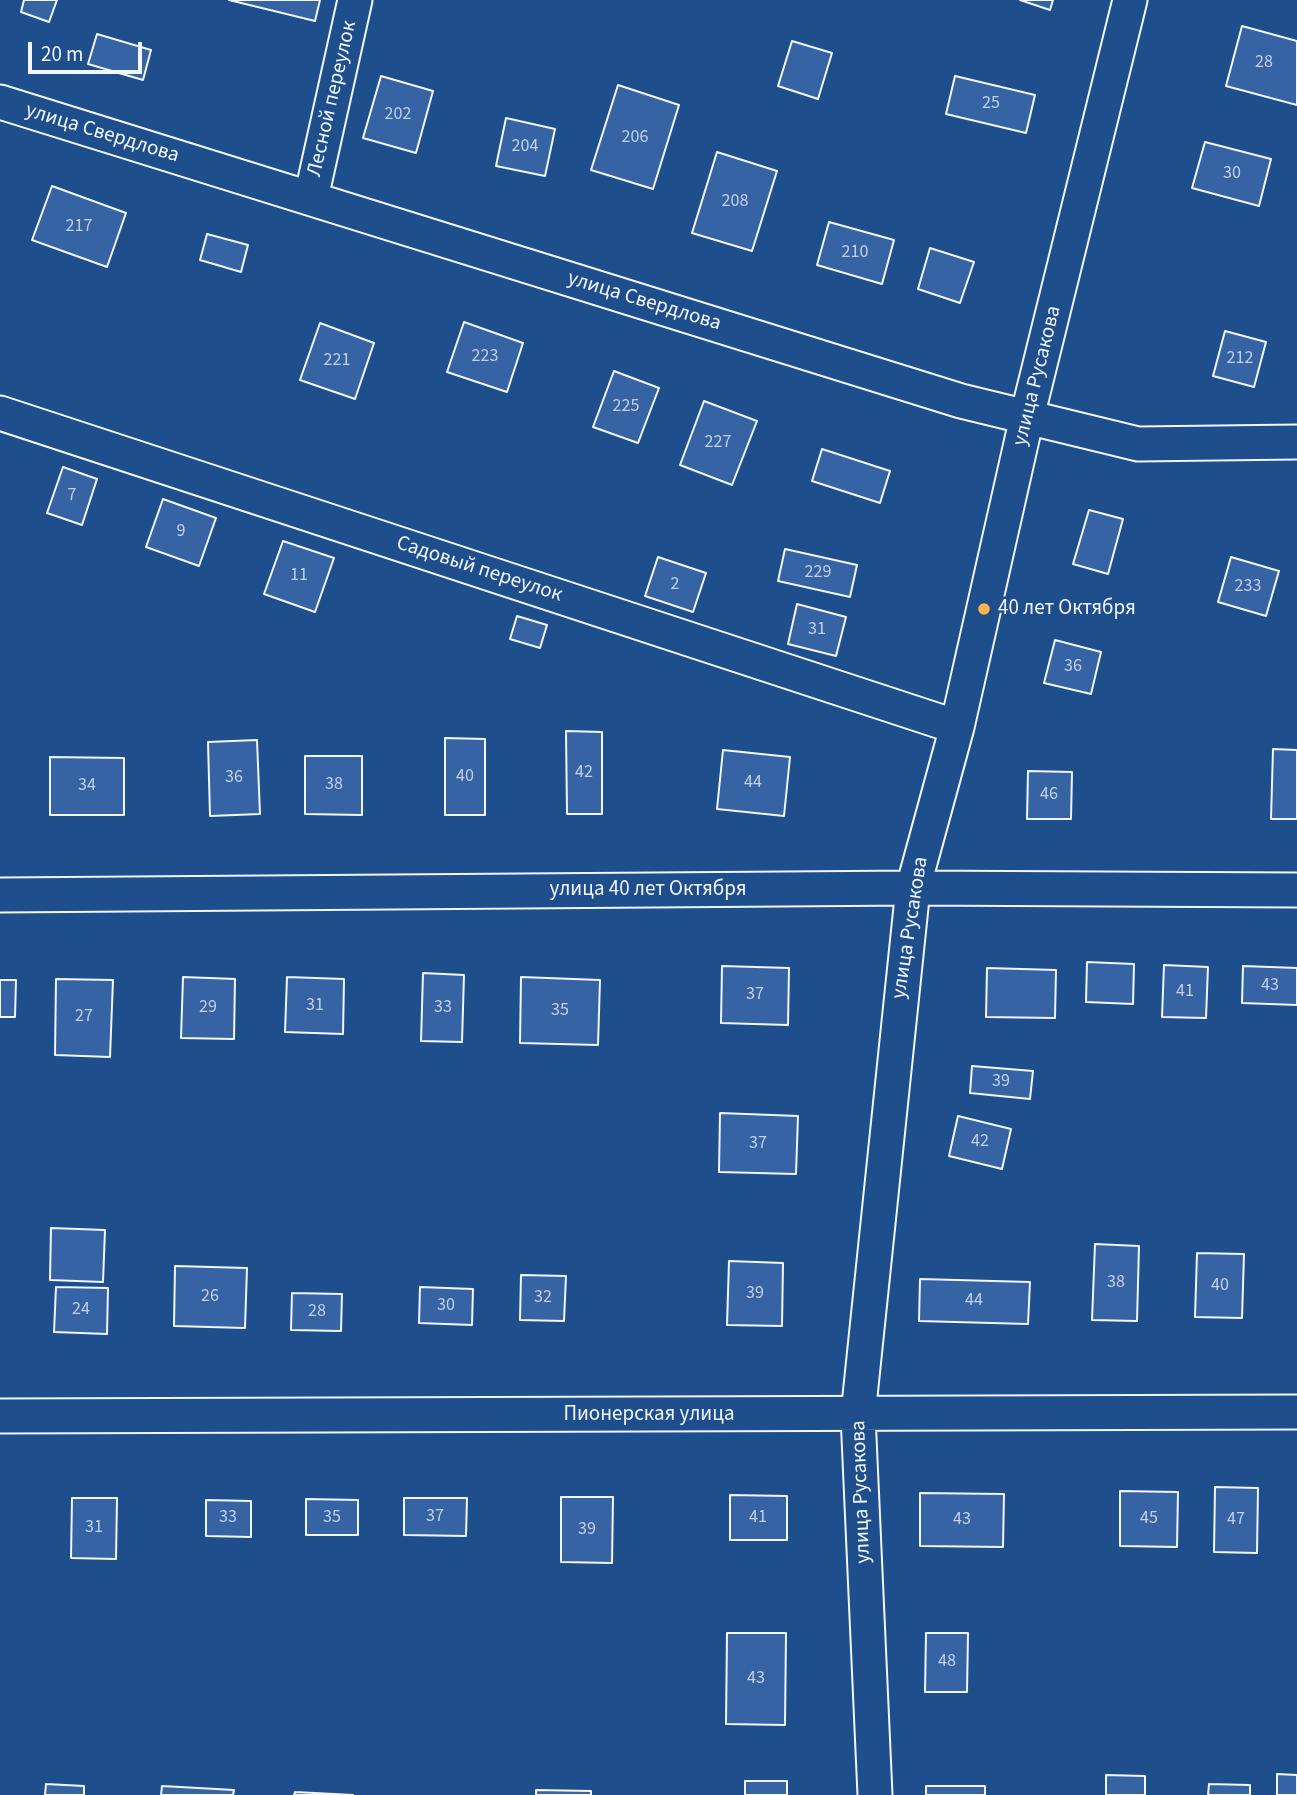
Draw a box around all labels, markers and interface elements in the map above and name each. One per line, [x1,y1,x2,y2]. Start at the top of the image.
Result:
street label: Лесной переулок [303,19,363,179]
scale bar [32,28,145,72]
text: 20 m [41,39,83,69]
house number: 28 [1255,52,1273,74]
house number: 25 [982,93,1000,115]
street label: улица Свердлова [22,99,182,169]
house number: 202 [385,104,411,126]
house number: 206 [622,127,648,149]
house number: 204 [512,136,538,158]
house number: 30 [1223,163,1241,185]
house number: 208 [722,191,748,213]
house number: 217 [66,216,92,238]
house number: 210 [842,242,868,264]
street label: улица Свердлова [564,267,724,337]
street label: улица Русакова [1008,303,1068,449]
house number: 223 [472,346,498,368]
house number: 212 [1227,348,1253,370]
house number: 221 [324,350,350,372]
house number: 225 [613,396,639,418]
house number: 227 [705,432,731,454]
house number: 7 [68,485,76,507]
house number: 9 [177,521,185,543]
street label: Садовый переулок [393,531,565,609]
house number: 229 [805,562,831,584]
house number: 11 [290,565,308,587]
house number: 2 [671,574,679,596]
house number: 233 [1235,576,1261,598]
place label: 40 лет Октября [998,596,1136,622]
marker: 40 лет Октября [976,601,992,617]
house number: 31 [808,619,826,641]
house number: 36 [1064,656,1082,678]
house number: 42 [575,762,593,784]
house number: 40 [456,766,474,788]
house number: 36 [225,767,243,789]
house number: 44 [744,772,762,794]
house number: 38 [325,774,343,796]
house number: 34 [78,775,96,797]
house number: 46 [1040,784,1058,806]
street label: улица Русакова [887,855,935,1001]
street label: улица 40 лет Октября [549,877,747,903]
house number: 43 [1261,975,1279,997]
house number: 41 [1176,981,1194,1003]
house number: 37 [746,984,764,1006]
house number: 31 [306,995,324,1017]
house number: 29 [199,997,217,1019]
house number: 33 [434,997,452,1019]
house number: 35 [551,1000,569,1022]
house number: 27 [75,1006,93,1028]
house number: 39 [992,1071,1010,1093]
house number: 42 [971,1131,989,1153]
house number: 37 [749,1133,767,1155]
house number: 38 [1107,1272,1125,1294]
house number: 40 [1211,1275,1229,1297]
house number: 39 [746,1283,764,1305]
house number: 26 [201,1286,219,1308]
house number: 32 [534,1287,552,1309]
house number: 44 [965,1290,983,1312]
house number: 30 [437,1295,455,1317]
house number: 24 [72,1299,90,1321]
house number: 28 [308,1301,326,1323]
street label: Пионерская улица [563,1402,735,1428]
street label: улица Русакова [847,1420,877,1564]
house number: 37 [426,1506,444,1528]
house number: 33 [219,1507,237,1529]
house number: 35 [323,1507,341,1529]
house number: 41 [749,1507,767,1529]
house number: 45 [1140,1508,1158,1530]
house number: 43 [953,1509,971,1531]
house number: 47 [1227,1509,1245,1531]
house number: 31 [85,1517,103,1539]
house number: 39 [578,1519,596,1541]
house number: 48 [938,1651,956,1673]
house number: 43 [747,1668,765,1690]

